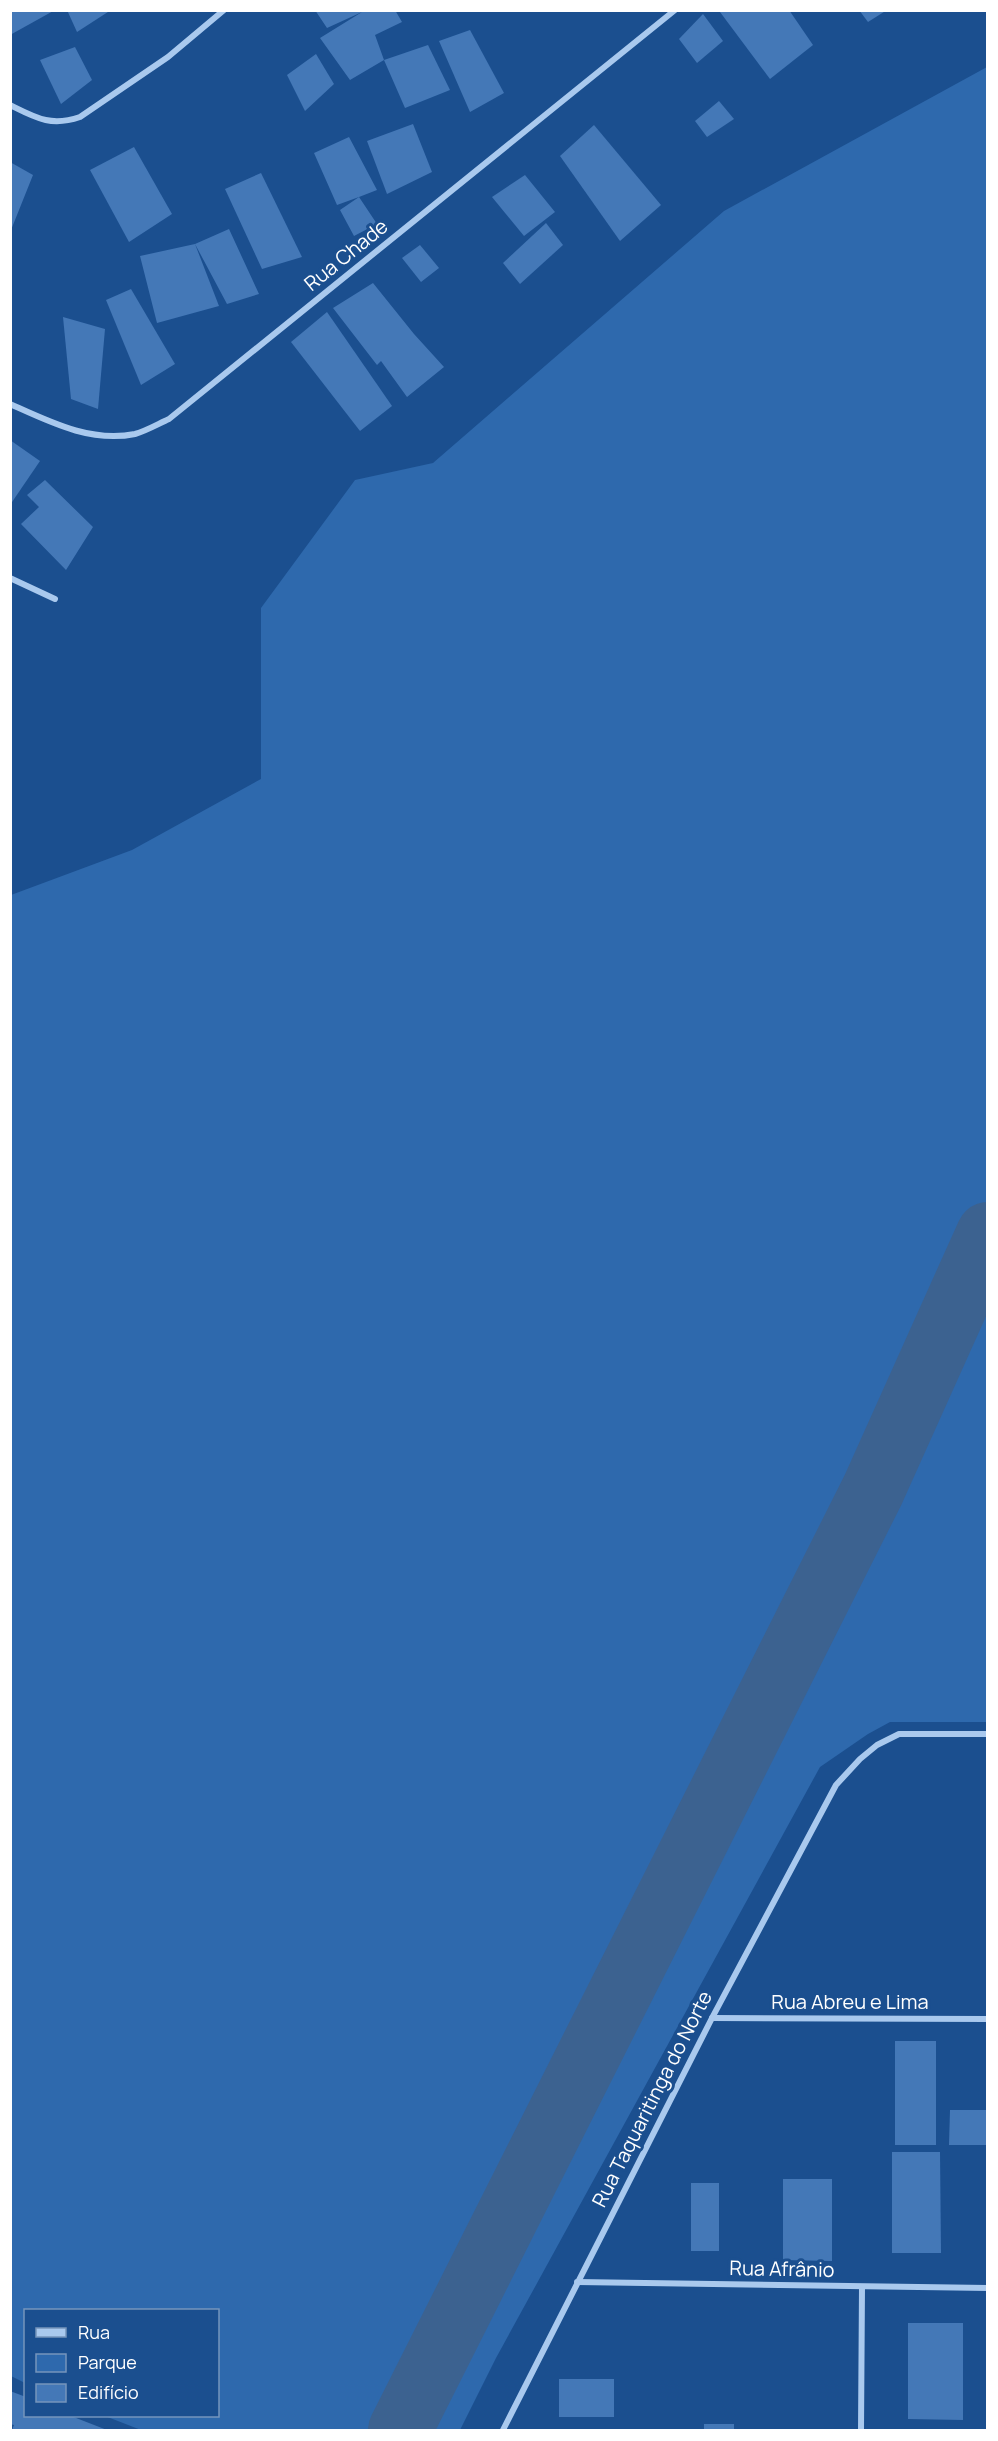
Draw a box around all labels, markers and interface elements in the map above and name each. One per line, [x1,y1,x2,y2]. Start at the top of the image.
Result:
street label: Rua Chade [298,213,393,297]
street label: Rua Taquaritinga do Norte [585,1986,718,2211]
street label: Rua Abreu e Lima [771,1988,929,2015]
street label: Rua Afrânio [729,2254,835,2283]
legend [24,2309,219,2417]
text: Rua [78,2320,110,2344]
text: Parque [78,2350,137,2374]
text: Edifício [78,2380,139,2404]

